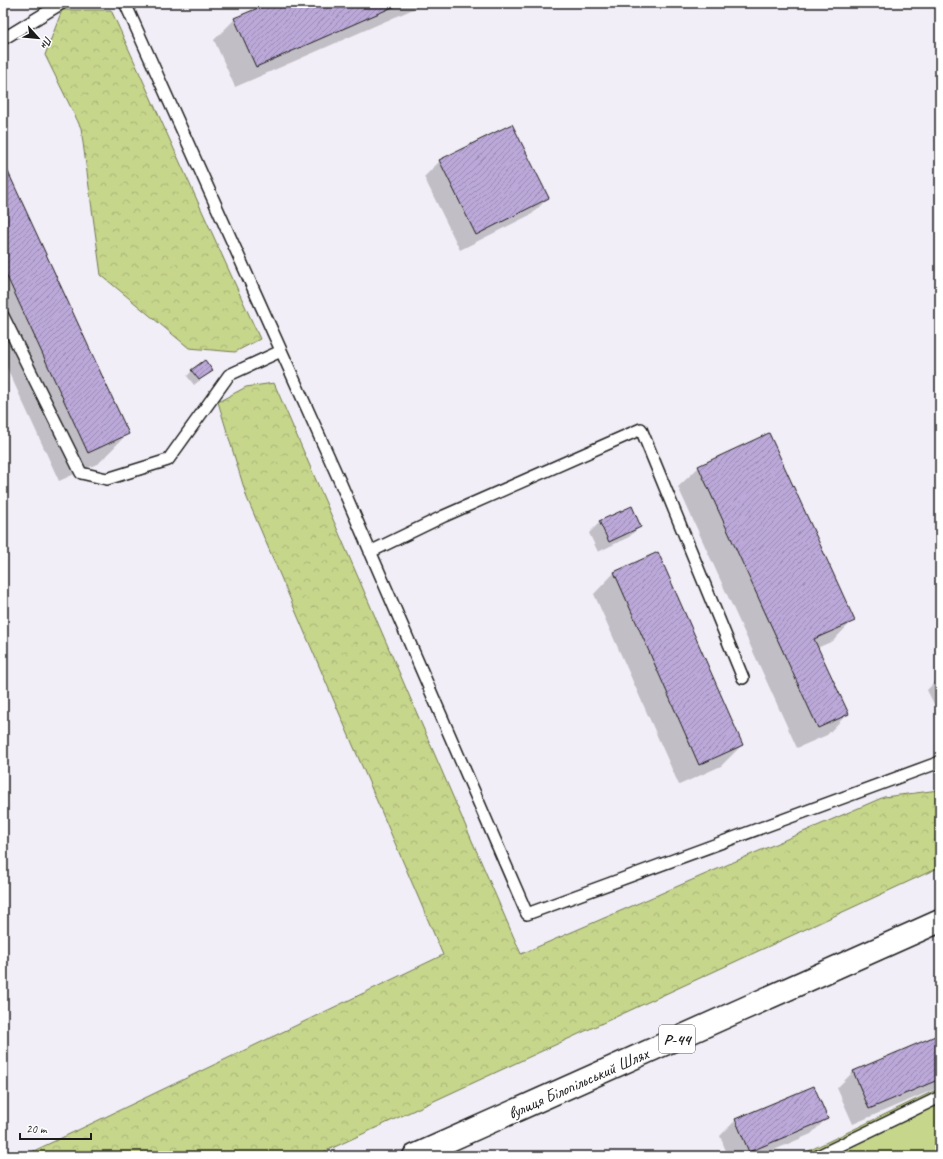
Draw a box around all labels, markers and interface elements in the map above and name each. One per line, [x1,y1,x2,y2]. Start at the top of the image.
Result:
north arrow [18,18,58,58]
text: Пн [38,34,56,52]
road number: Р-44 [659,1025,695,1053]
street label: вулиця Білопільський Шлях [505,1043,653,1124]
scale bar [20,1115,91,1141]
text: 20 m [26,1121,48,1137]

